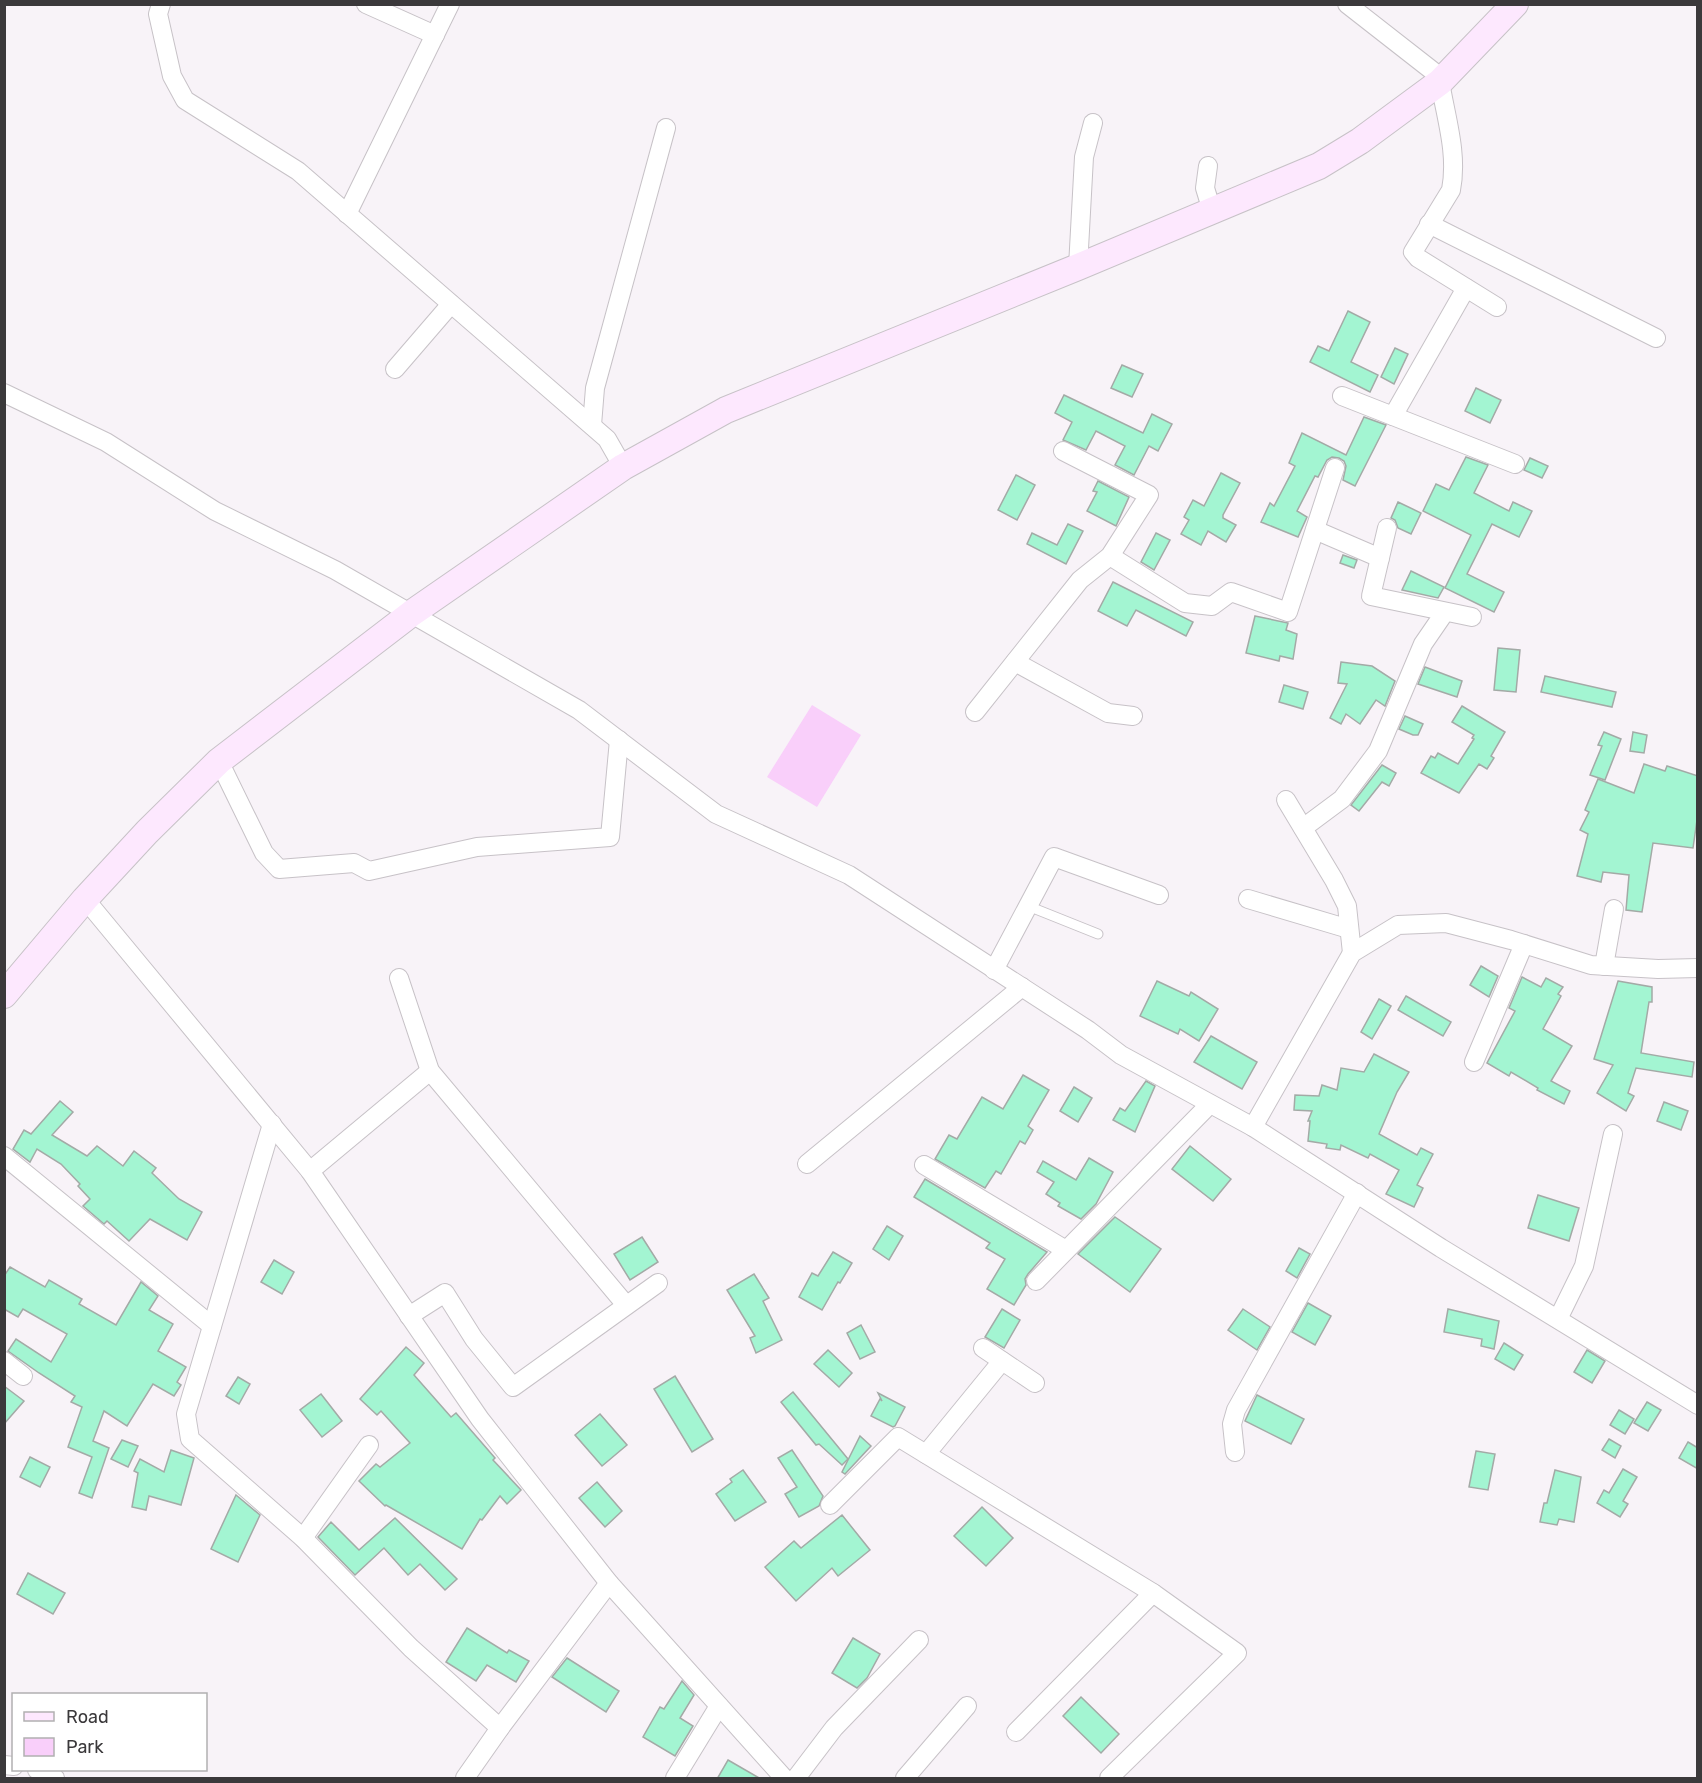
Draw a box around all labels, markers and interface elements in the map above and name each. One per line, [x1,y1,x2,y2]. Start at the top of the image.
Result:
legend [12,1693,207,1771]
text: Road [66,1706,109,1728]
text: Park [66,1736,104,1758]

